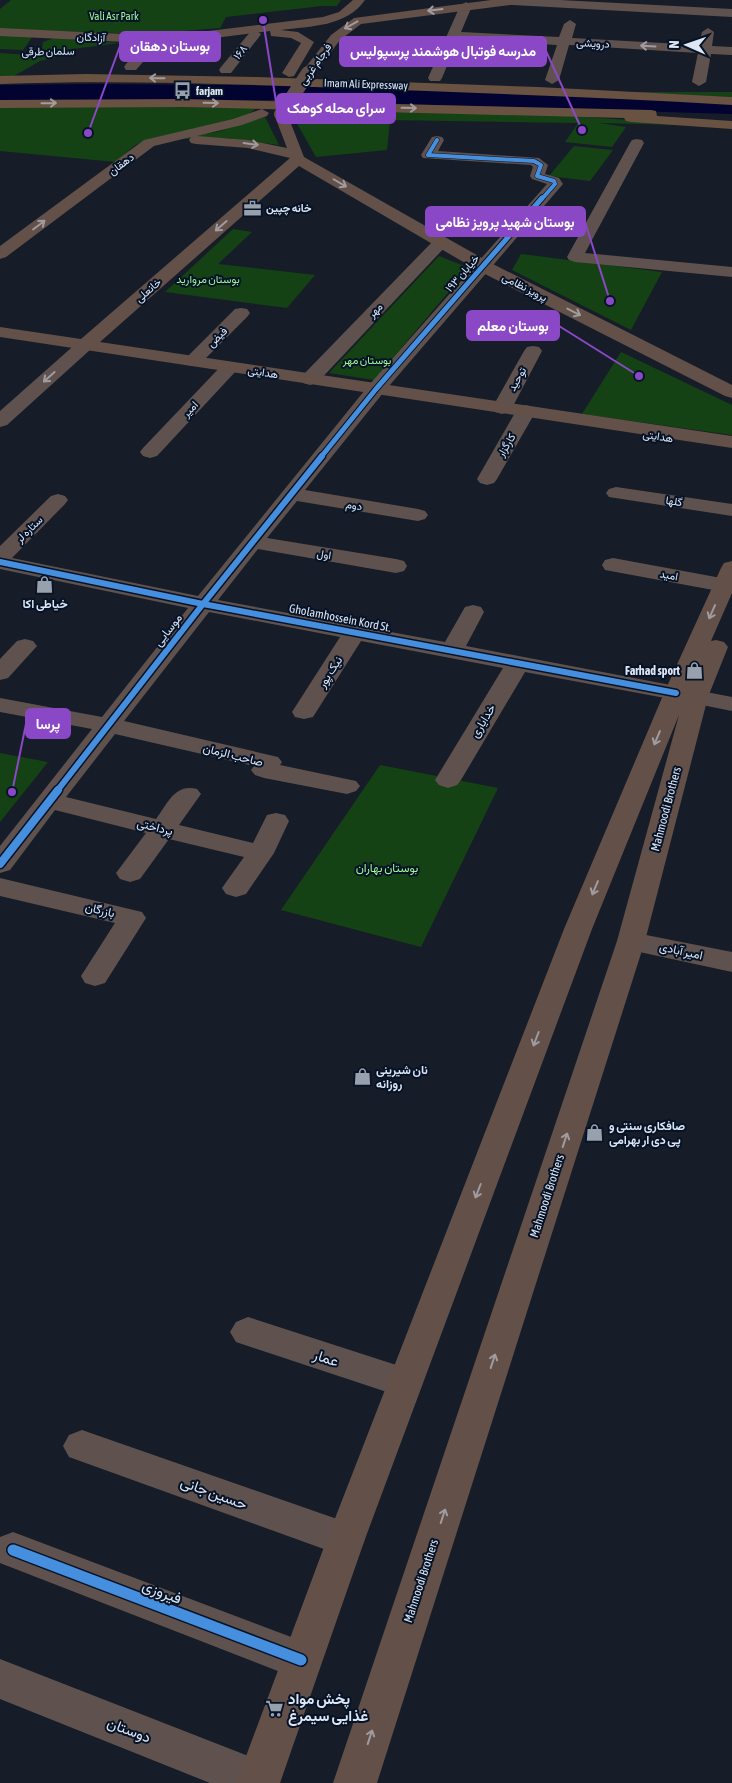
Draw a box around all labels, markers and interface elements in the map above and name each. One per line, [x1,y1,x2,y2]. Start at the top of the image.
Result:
one-way arrow [427,5,443,15]
park label: Vali Asr Park [89,10,139,22]
north arrow [662,20,712,70]
one-way arrow [345,21,359,31]
street label: آزادگان [76,30,107,45]
callout: بوستان دهقان [120,32,220,61]
street label: درویشی [576,36,610,51]
callout: مدرسه فوتبال هوشمند پرسپولیس [340,37,546,66]
text: بوستان دهقان [130,38,210,55]
text: N [666,40,682,49]
street label: فرجام غربی [296,41,335,88]
street label: ۱۶۸ [231,42,250,62]
one-way arrow [641,42,657,51]
text: مدرسه فوتبال هوشمند پرسپولیس [350,43,536,61]
street label: سلمان طرقی [21,45,75,58]
one-way arrow [149,73,165,82]
street label: Imam Ali Expressway [324,77,409,91]
bus stop icon: farjam [172,81,192,101]
place label: farjam [195,85,223,97]
callout: سرای محله کوهک [277,94,395,123]
one-way arrow [40,98,56,108]
one-way arrow [203,99,219,108]
text: سرای محله کوهک [287,100,385,117]
one-way arrow [400,103,416,113]
one-way arrow [242,140,258,150]
street label: دهقان [106,151,136,177]
one-way arrow [332,179,346,189]
office icon: خانه چپین [242,198,262,218]
place label: خانه چپین [266,202,312,216]
callout: بوستان شهید پرویز نظامی [426,207,585,236]
text: بوستان شهید پرویز نظامی [435,214,575,232]
one-way arrow [32,220,46,230]
one-way arrow [215,220,228,232]
street label: خیابان ۱۹۳ [443,252,482,295]
street label: پرویز نظامی [500,271,550,305]
park label: بوستان مروارید [176,273,240,286]
street label: خانعلی [133,276,164,305]
street label: مهر [365,300,386,321]
one-way arrow [566,308,581,317]
callout: بوستان معلم [467,311,559,340]
text: بوستان معلم [477,318,549,335]
street label: فیض [205,325,230,350]
park label: بوستان مهر [342,354,391,367]
street label: هدایتی [247,364,279,381]
street label: توحید [506,364,530,394]
one-way arrow [42,372,55,383]
street label: امیر [179,399,201,421]
street label: هدایتی [642,428,674,445]
street label: کارگزار [494,431,519,460]
street label: گلها [665,494,683,509]
street label: دوم [344,498,363,514]
street label: ستاره لر [12,513,46,546]
street label: اول [316,547,332,562]
street label: امید [659,568,679,583]
shop icon: خیاطی اکا [35,575,55,595]
place label: خیاطی اکا [22,597,68,611]
street label: Gholamhossein Kord St. [288,601,392,635]
one-way arrow [707,604,716,619]
street label: موسایی [151,611,186,650]
street label: نیک پور [314,654,346,692]
shop icon: Farhad sport [684,661,704,681]
place label: Farhad sport [625,664,681,678]
street label: خدایاری [468,702,499,741]
callout: پرسا [26,709,70,738]
text: پرسا [36,716,60,734]
one-way arrow [652,730,661,745]
street label: صاحب الزمان [201,741,265,770]
street label: Mahmoodi Brothers [648,765,684,853]
street label: پرداختی [135,816,174,839]
park label: بوستان بهاران [356,861,418,876]
one-way arrow [590,880,599,895]
street label: بازرگان [83,900,116,921]
street label: امیر آبادی [658,940,704,963]
one-way arrow [531,1031,540,1046]
place label: نان شیرینی روزانه [376,1063,428,1092]
shop icon: نان شیرینی روزانه [352,1067,372,1087]
place label: صافکاری سنتی و پی دی ار بهرامی [609,1119,685,1148]
shop icon: صافکاری سنتی و پی دی ار بهرامی [585,1123,605,1143]
one-way arrow [561,1133,571,1149]
street label: Mahmoodi Brothers [527,1153,567,1239]
one-way arrow [473,1183,482,1198]
street label: عمار [310,1345,341,1371]
one-way arrow [489,1354,498,1370]
street label: حسین جانی [178,1473,250,1514]
one-way arrow [438,1508,448,1524]
street label: Mahmoodi Brothers [401,1538,441,1624]
street label: فیروزی [139,1576,184,1609]
place label: پخش مواد غذایی سیمرغ [288,1690,368,1726]
supermarket icon: پخش مواد غذایی سیمرغ [264,1698,284,1718]
street label: دوستان [105,1713,153,1747]
one-way arrow [366,1729,375,1745]

